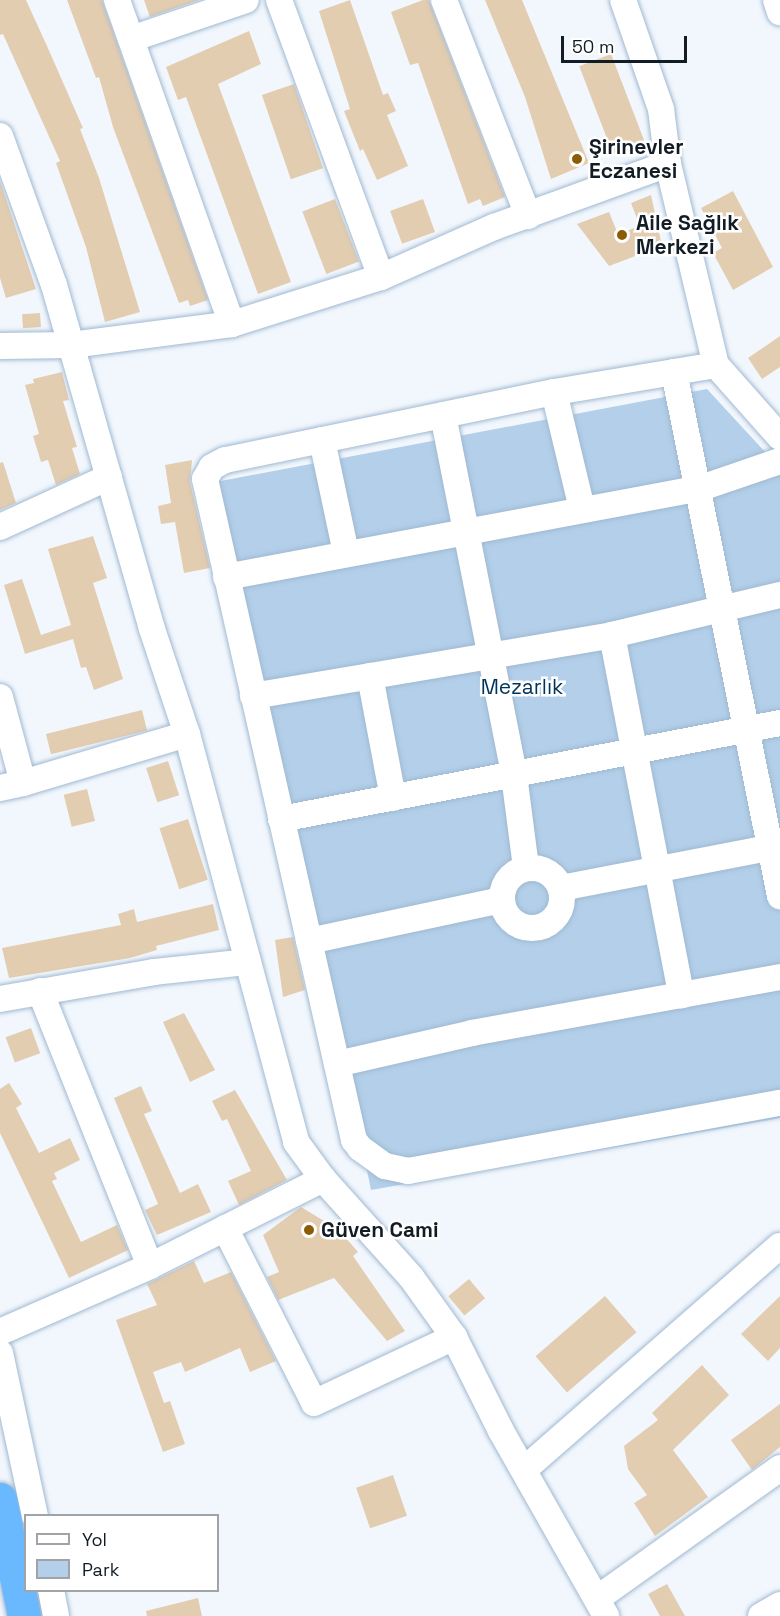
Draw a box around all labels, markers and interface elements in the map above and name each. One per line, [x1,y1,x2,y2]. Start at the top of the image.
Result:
scale bar [564,24,690,62]
text: 50 m [572,35,614,58]
place label: Şirinevler Eczanesi [589,134,683,184]
marker: Şirinevler Eczanesi [570,152,584,166]
place label: Aile Sağlık Merkezi [636,210,739,260]
marker: Aile Sağlık Merkezi [613,226,631,244]
park label: Mezarlık [481,674,563,700]
place label: Güven Cami [321,1217,439,1243]
marker: Güven Cami [302,1223,316,1237]
legend [24,1514,219,1592]
text: Yol [82,1528,107,1551]
text: Park [82,1558,119,1581]

